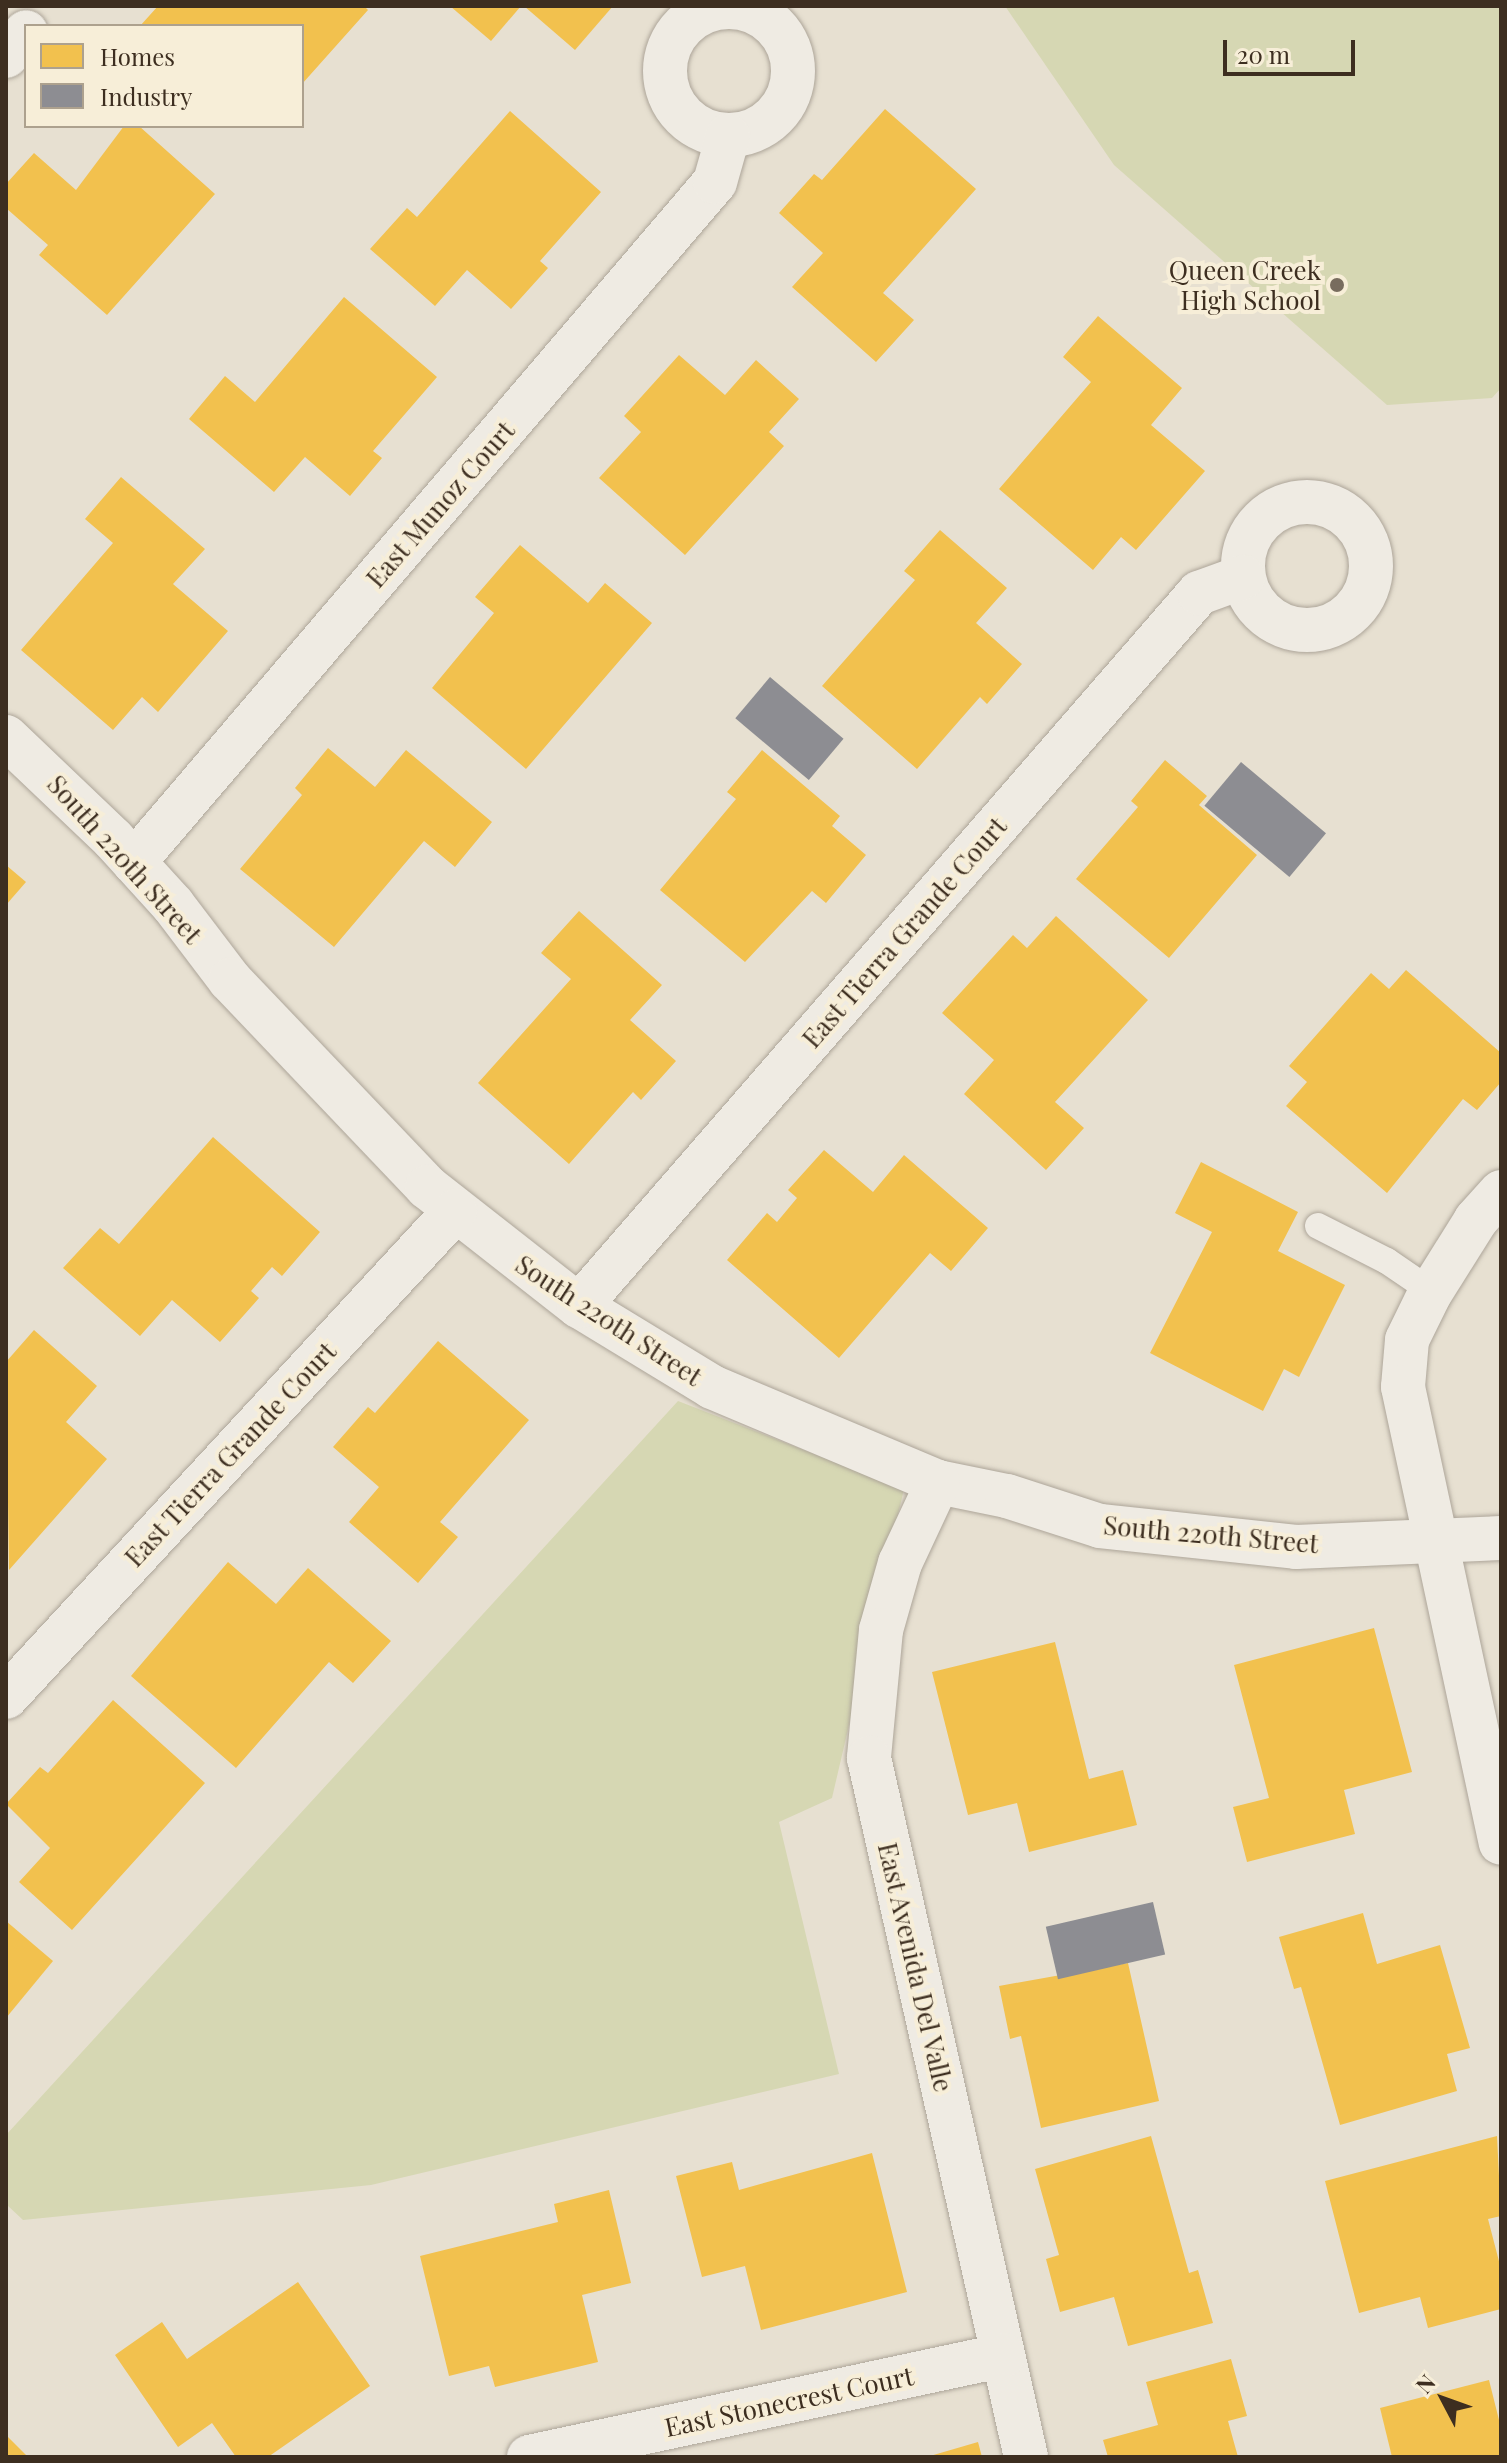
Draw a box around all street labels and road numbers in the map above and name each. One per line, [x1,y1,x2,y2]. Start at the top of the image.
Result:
street label: East Munoz Court [359,414,521,594]
street label: South 220th Street [41,768,209,950]
street label: East Tierra Grande Court [795,810,1013,1054]
street label: South 220th Street [510,1248,708,1392]
street label: East Tierra Grande Court [117,1335,343,1573]
street label: South 220th Street [1102,1509,1320,1559]
street label: East Avenida Del Valle [872,1838,960,2096]
street label: East Stonecrest Court [661,2359,917,2443]

